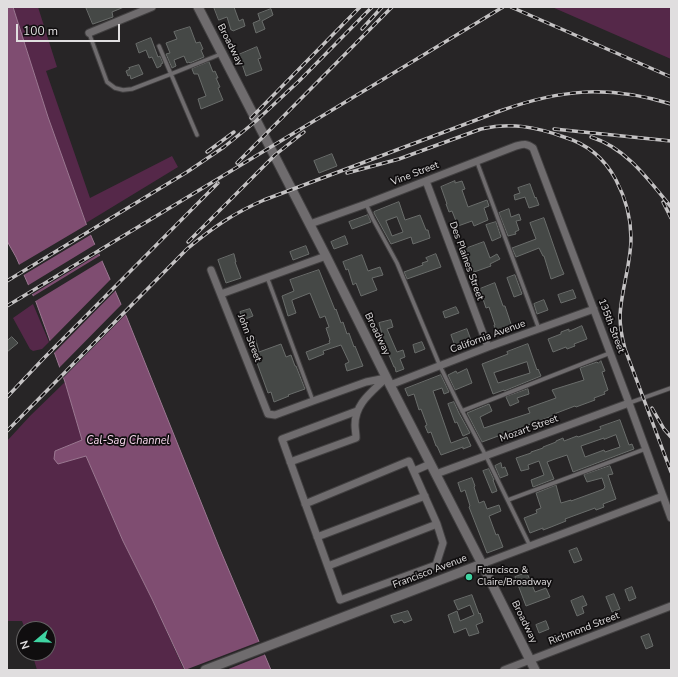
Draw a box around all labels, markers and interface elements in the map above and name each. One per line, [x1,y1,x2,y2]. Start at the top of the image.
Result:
scale bar [18,16,122,42]
street label: Broadway [214,22,246,68]
text: 100 m [23,23,58,39]
street label: Vine Street [389,159,441,189]
street label: Des Plaines Street [446,220,486,302]
street label: 135th Street [595,297,627,355]
street label: Broadway [362,311,392,357]
street label: John Street [234,313,264,363]
street label: California Avenue [449,318,527,356]
street label: Mozart Street [498,413,560,445]
water label: Cal-Sag Channel [86,434,170,448]
street label: Francisco Avenue [391,552,469,592]
place label: Francisco & Claire/Broadway [477,565,552,588]
marker: Francisco & Claire/Broadway [464,572,474,582]
street label: Broadway [509,599,539,645]
street label: Richmond Street [547,610,621,648]
north arrow [16,621,56,661]
text: N [17,638,34,651]

